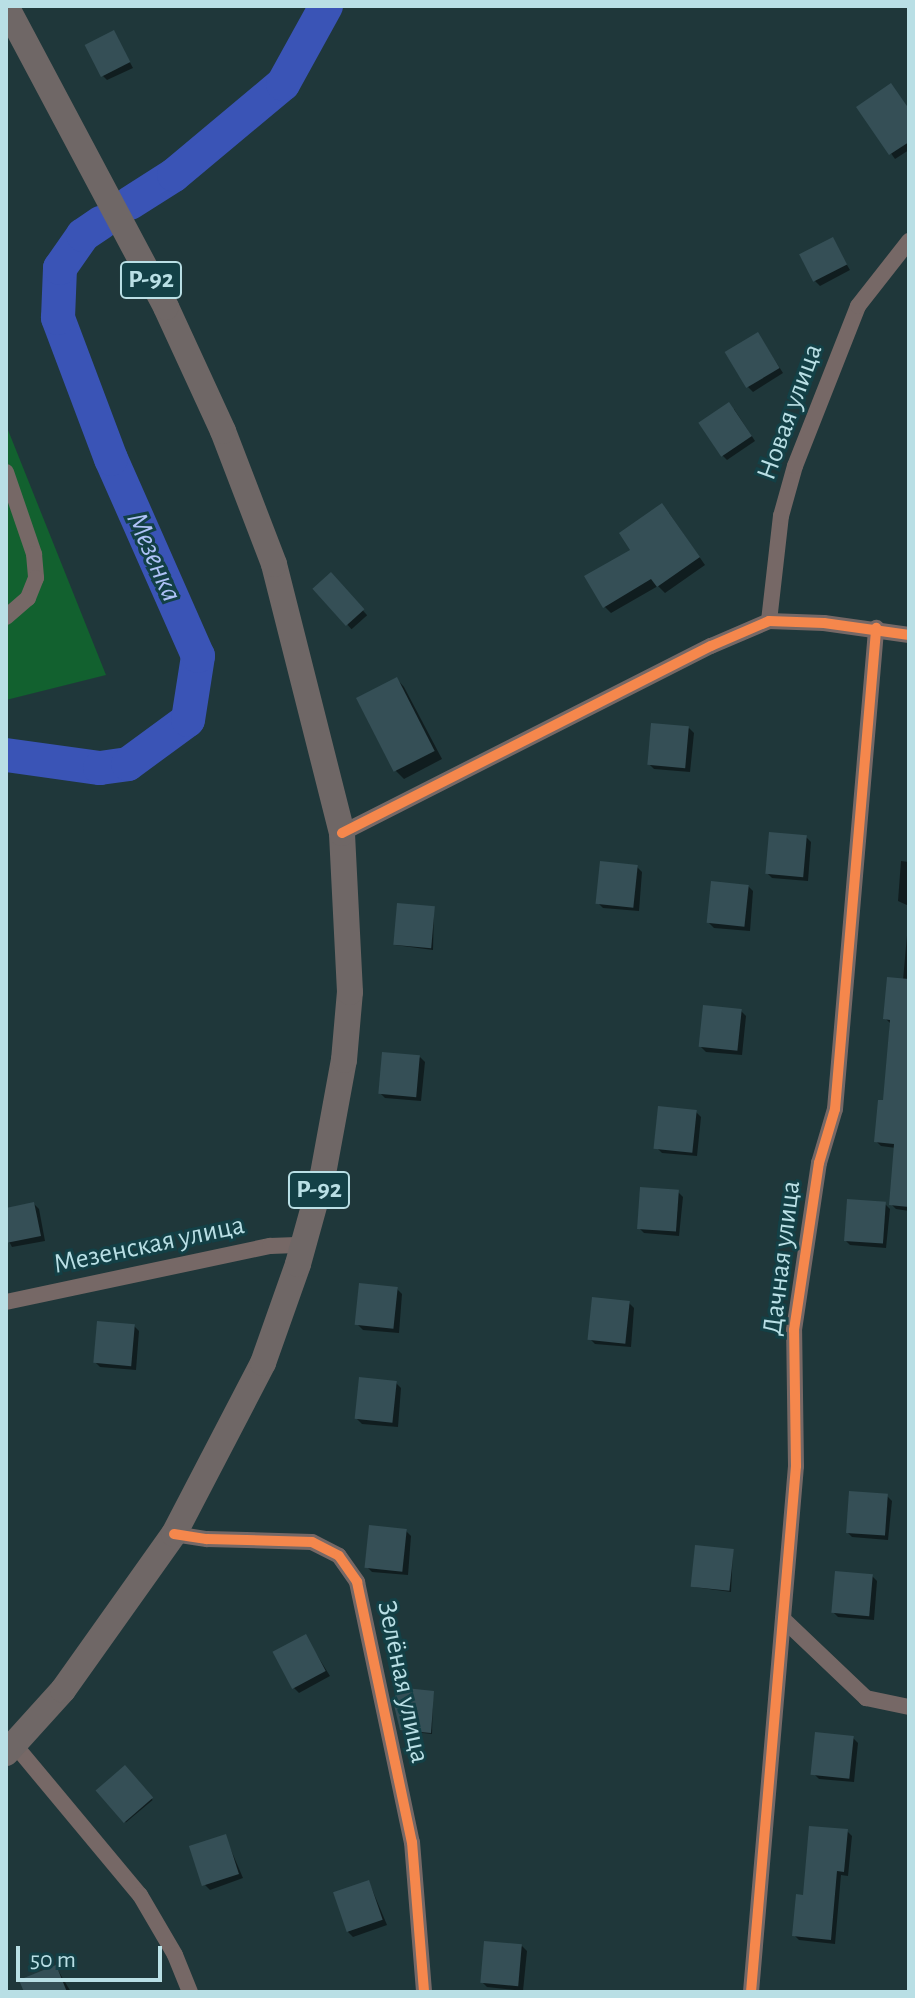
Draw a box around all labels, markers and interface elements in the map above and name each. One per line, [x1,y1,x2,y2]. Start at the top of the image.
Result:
road number: Р-92 [119,258,183,302]
street label: Новая улица [750,339,830,485]
water label: Мезенка [118,507,190,607]
road number: Р-92 [287,1168,351,1212]
street label: Дачная улица [756,1179,808,1337]
street label: Мезенская улица [50,1208,248,1282]
street label: Зелёная улица [369,1598,437,1766]
scale bar [20,1930,166,1980]
text: 50 m [30,1948,76,1972]

